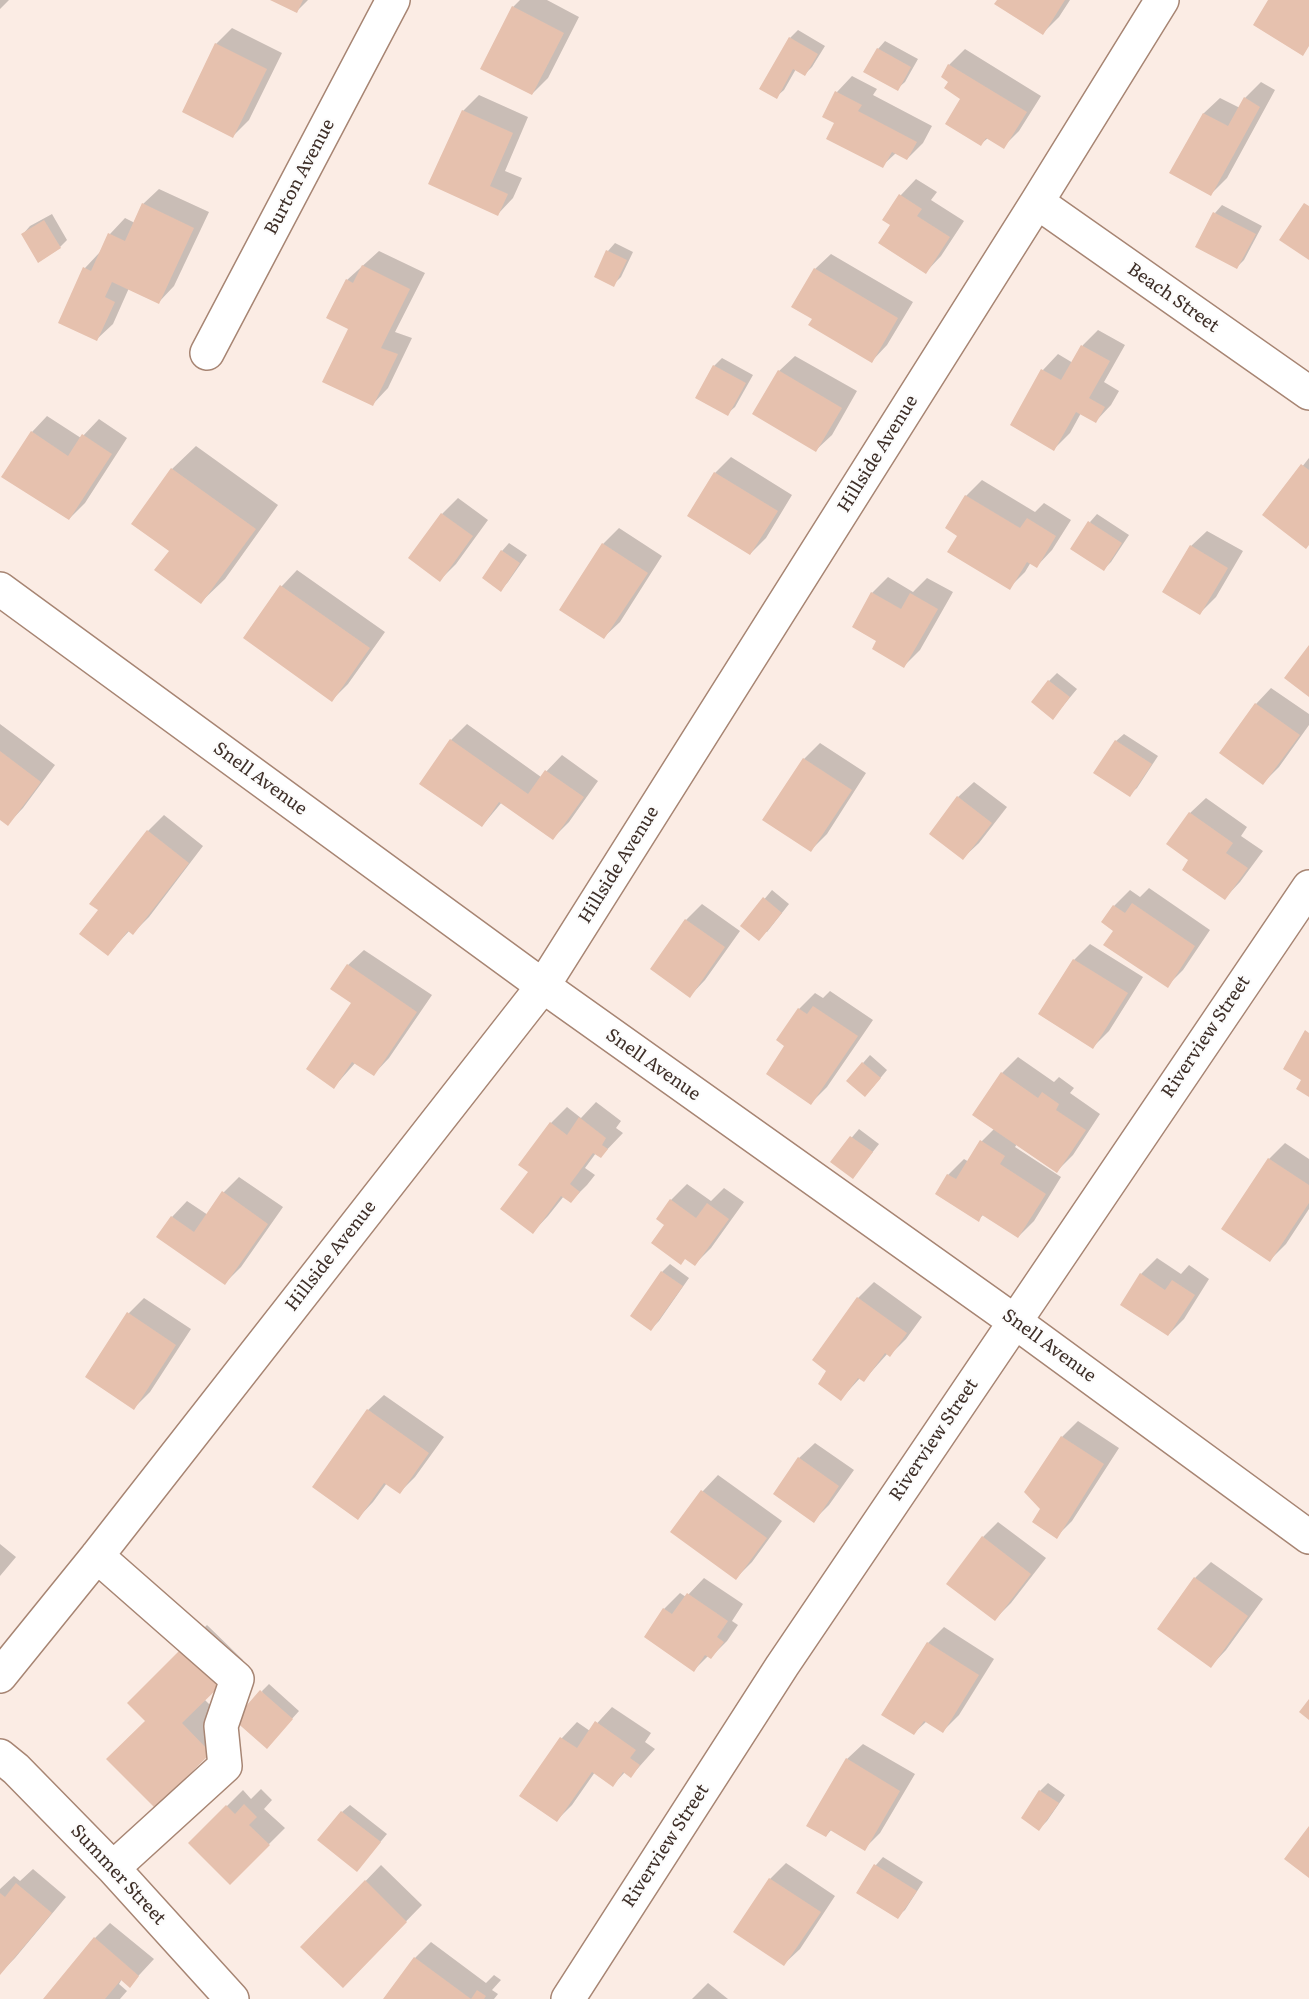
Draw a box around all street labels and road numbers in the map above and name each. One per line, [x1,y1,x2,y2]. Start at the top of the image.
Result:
street label: Burton Avenue [260,115,340,239]
street label: Beach Street [1123,259,1223,337]
street label: Hillside Avenue [833,391,923,517]
street label: Snell Avenue [209,738,311,820]
street label: Hillside Avenue [574,802,664,928]
street label: Riverview Street [1157,972,1255,1102]
street label: Snell Avenue [602,1024,704,1106]
street label: Hillside Avenue [281,1196,381,1316]
street label: Snell Avenue [998,1305,1100,1387]
street label: Riverview Street [885,1375,983,1505]
street label: Riverview Street [618,1780,714,1912]
street label: Summer Street [66,1820,170,1930]

